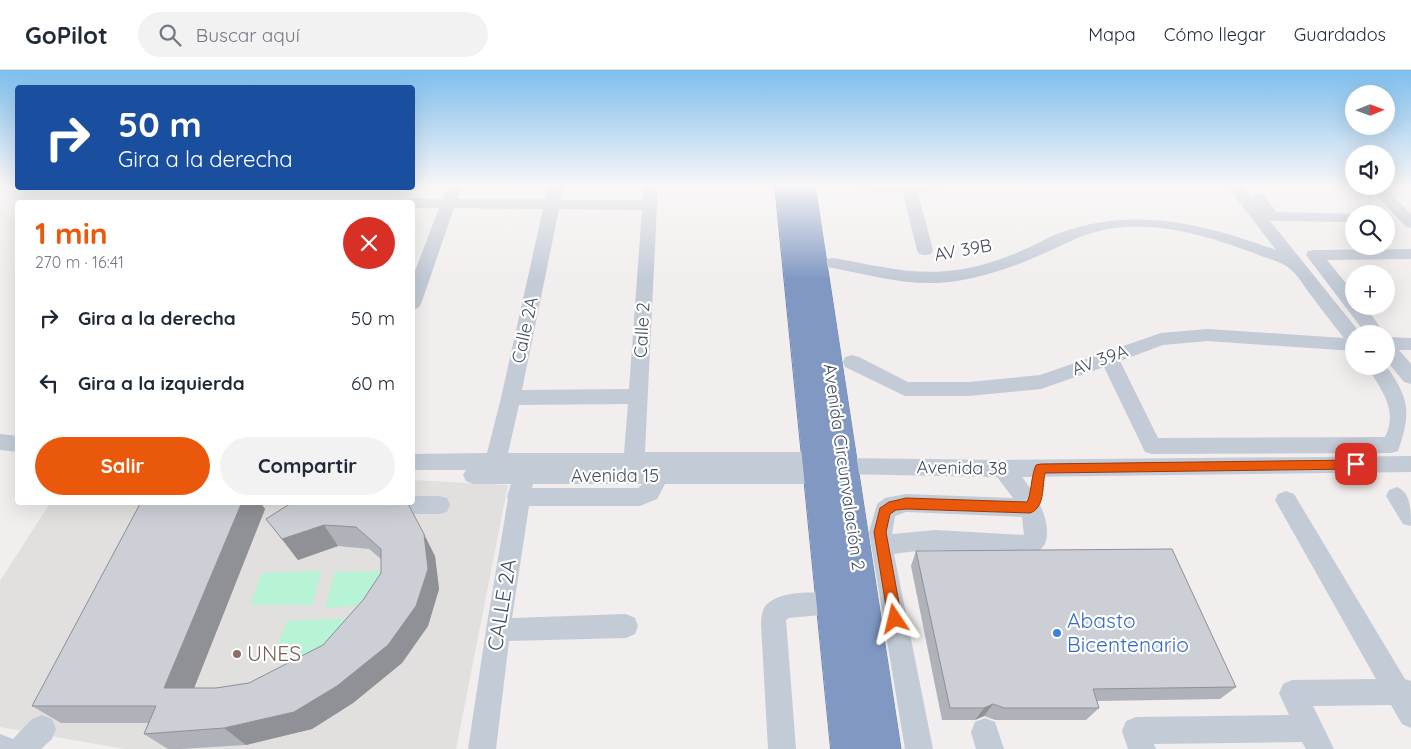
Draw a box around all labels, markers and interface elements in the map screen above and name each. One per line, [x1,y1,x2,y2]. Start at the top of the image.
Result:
search box [138,12,488,57]
text: GoPilot [25,20,108,50]
icon: search [156,21,184,49]
text: Buscar aquí [196,23,300,47]
text: Mapa [1088,23,1136,46]
text: Cómo llegar [1164,23,1266,46]
text: Guardados [1294,23,1386,46]
north arrow [1345,85,1395,135]
map controls [1345,85,1395,375]
text: 50 m [118,102,202,146]
icon: right [35,105,100,170]
text: Gira a la derecha [118,145,293,173]
button: sound [1345,145,1395,195]
button: search [1345,205,1395,255]
text: 1 min [35,214,108,252]
button: close [343,217,395,269]
street label: AV 39B [932,233,994,266]
text: 270 m · 16:41 [35,252,124,272]
button: + [1345,265,1395,315]
street label: Calle 2A [506,294,543,365]
street label: Calle 2 [629,301,654,358]
icon: right [35,304,63,332]
text: Gira a la derecha [78,306,236,330]
text: 50 m [351,306,395,330]
button: − [1345,325,1395,375]
street label: AV 39A [1069,339,1131,380]
street label: Avenida Circunvalación 2 [819,362,870,572]
icon: left [35,369,63,397]
text: Gira a la izquierda [78,371,245,395]
text: 60 m [351,371,395,395]
button: Salir [35,437,210,495]
button: Compartir [220,437,395,495]
pin [1335,443,1377,485]
icon: arrive [1342,450,1370,478]
street label: Avenida 38 [916,455,1008,480]
street label: Avenida 15 [571,464,659,487]
street label: CALLE 2A [481,557,521,653]
position arrow [868,592,920,644]
place label: Abasto Bicentenario [1067,607,1189,657]
marker: Abasto Bicentenario [1051,627,1063,639]
place label: UNES [247,640,301,666]
marker: UNES [231,648,243,660]

